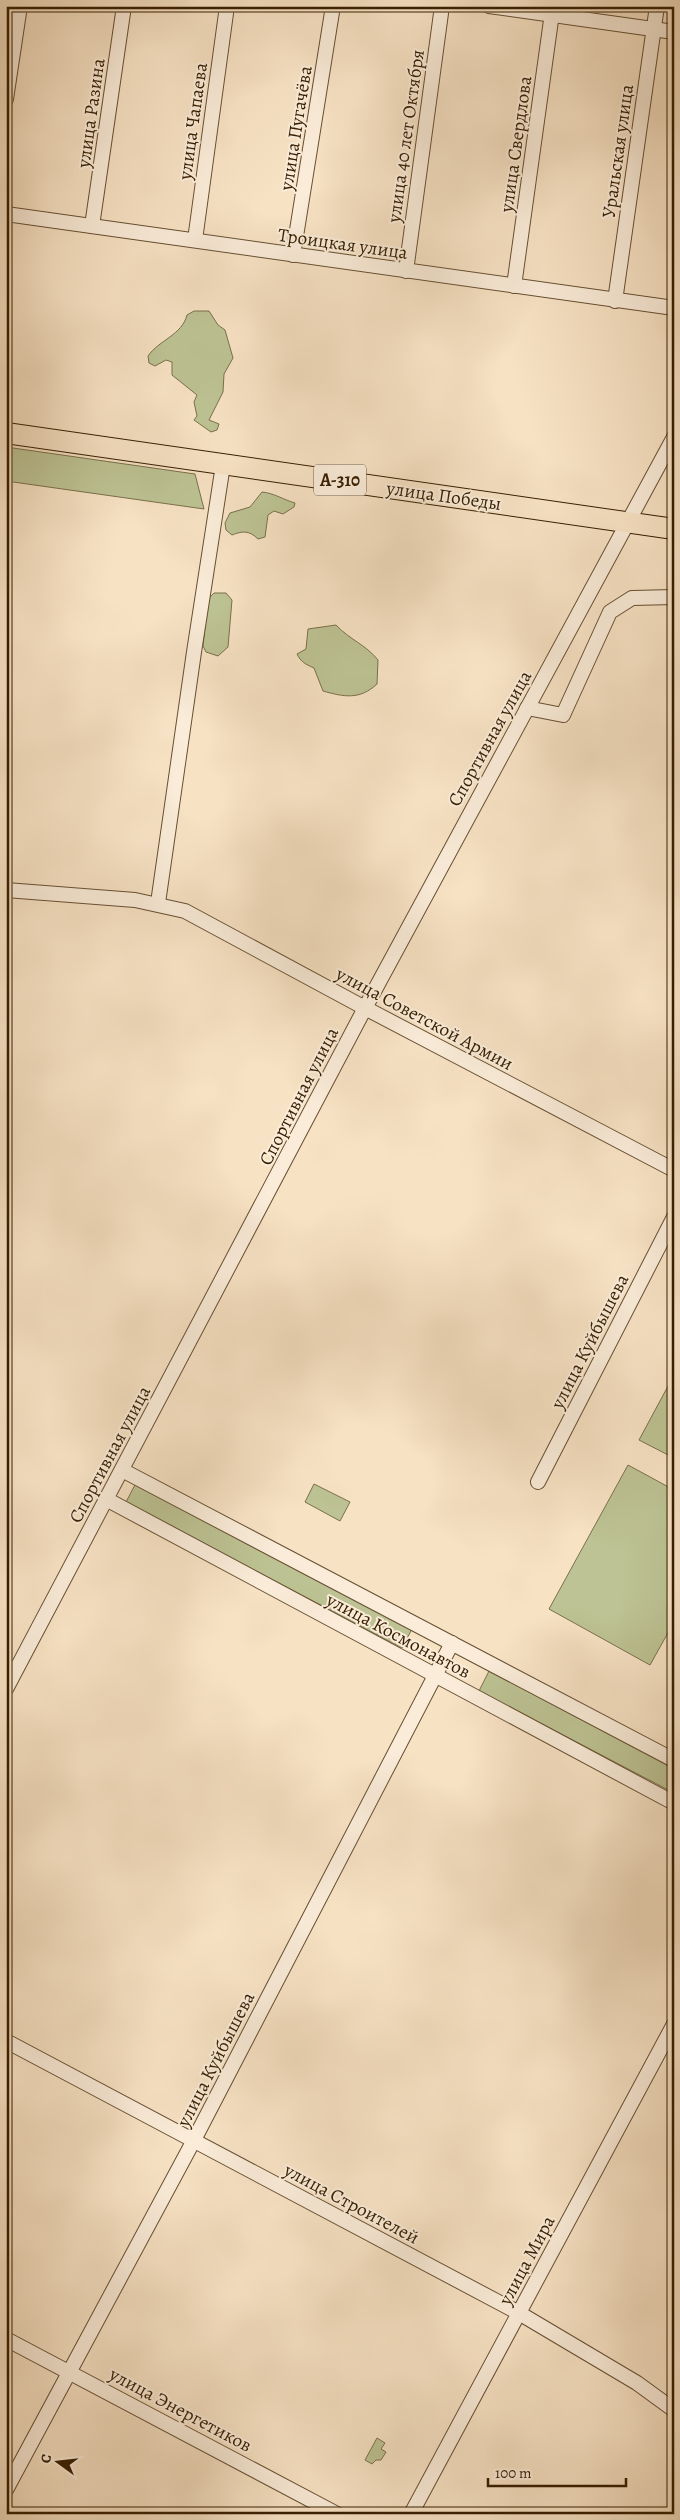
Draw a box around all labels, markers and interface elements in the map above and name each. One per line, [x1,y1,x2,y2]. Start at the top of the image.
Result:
street label: улица 40 лет Октября [381,48,431,225]
street label: улица Разина [70,57,112,171]
street label: улица Чапаева [172,61,214,182]
street label: улица Пугачёва [273,64,319,193]
street label: улица Свердлова [493,74,538,215]
street label: Уральская улица [596,82,640,220]
street label: Троицкая улица [276,222,410,266]
road number: А-310 [314,464,366,496]
street label: улица Победы [384,475,503,517]
street label: Спортивная улица [442,666,538,811]
street label: улица Советской Армии [330,961,518,1077]
street label: Спортивная улица [253,1023,345,1170]
street label: улица Куйбышева [544,1269,635,1414]
street label: Спортивная улица [63,1381,157,1528]
street label: улица Космонавтов [321,1586,475,1685]
street label: улица Куйбышева [170,1987,261,2132]
street label: улица Строителей [278,2157,424,2250]
street label: улица Мира [492,2211,561,2311]
street label: улица Энергетиков [104,2361,256,2458]
north arrow [32,2438,82,2488]
text: С [36,2452,56,2465]
scale bar [488,2455,625,2487]
text: 100 m [495,2463,532,2483]

